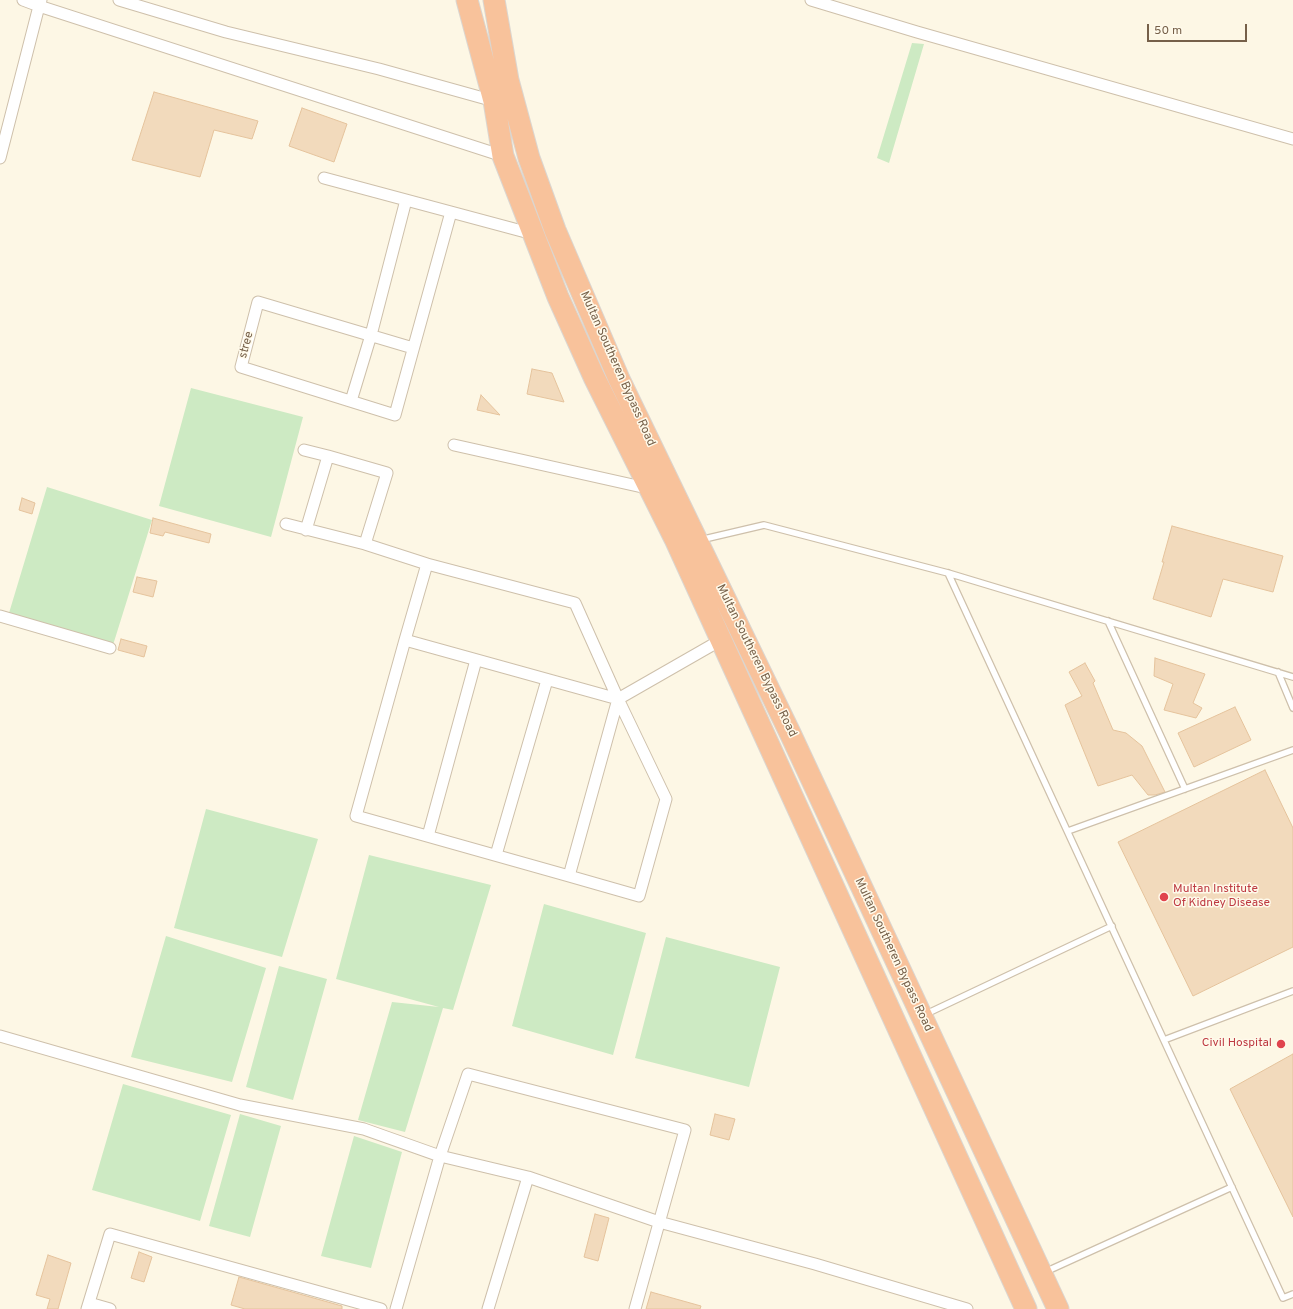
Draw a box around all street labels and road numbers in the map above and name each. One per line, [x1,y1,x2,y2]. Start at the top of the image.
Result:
street label: Multan Southeren Bypass Road [576,289,658,449]
street label: stree [237,330,257,360]
street label: Multan Southeren Bypass Road [713,582,799,740]
street label: Multan Southeren Bypass Road [851,876,935,1034]

